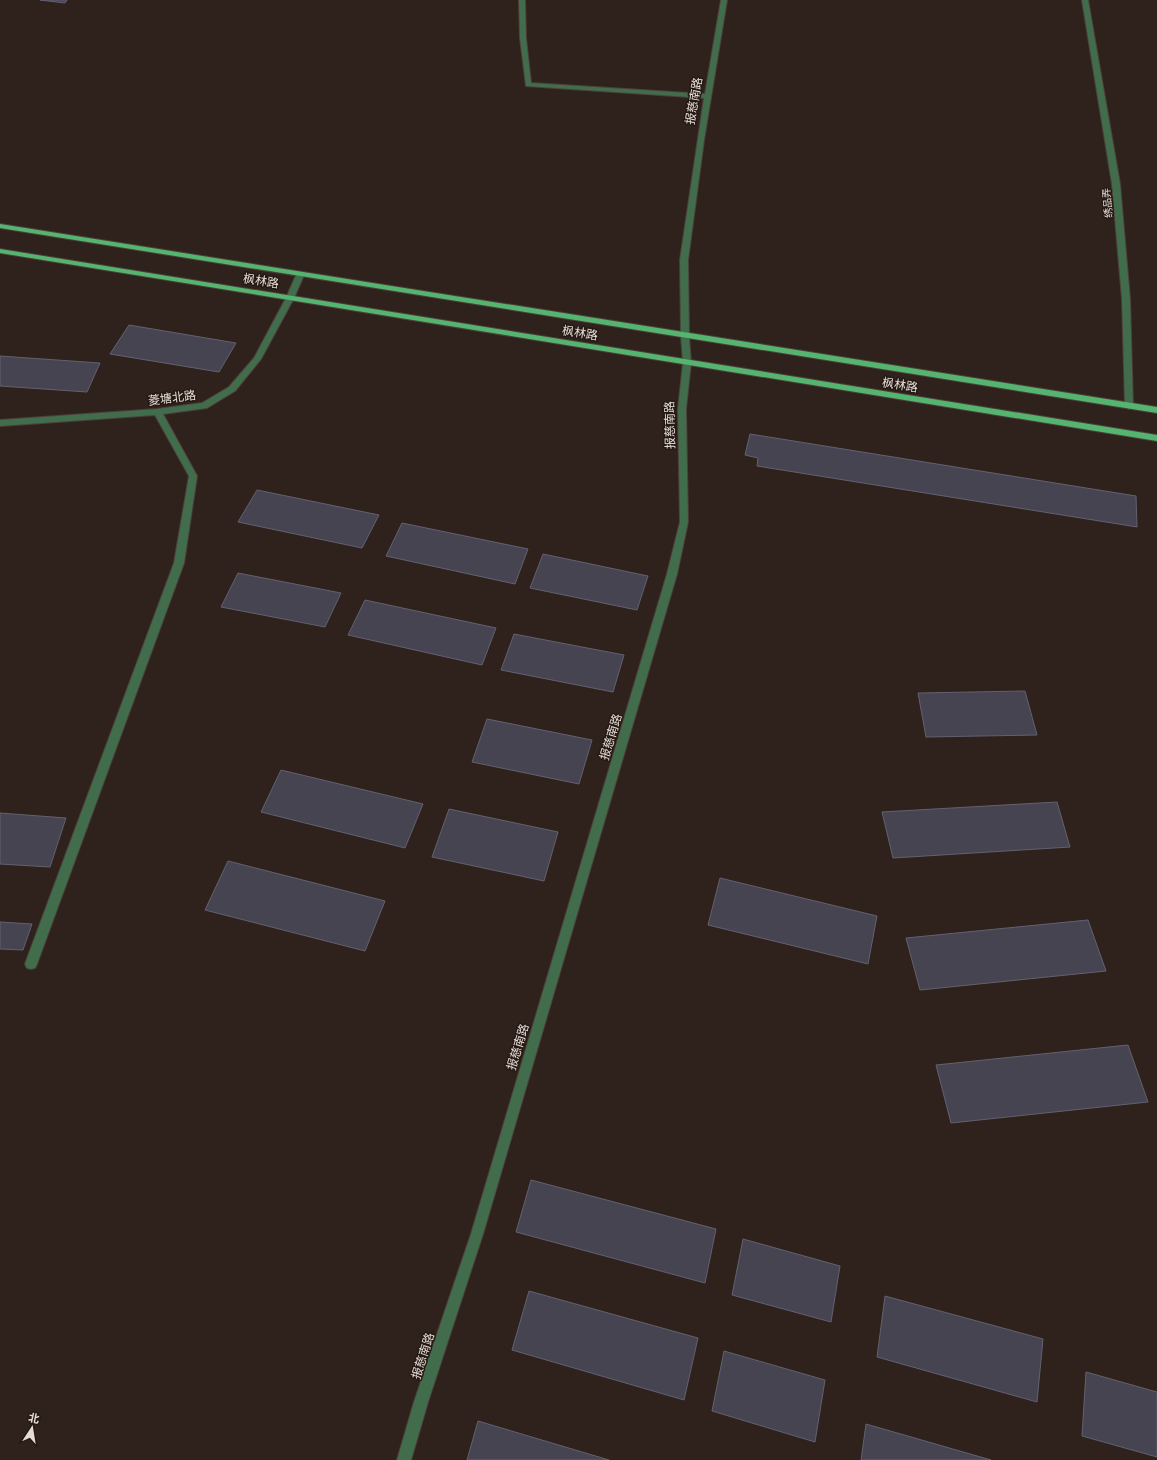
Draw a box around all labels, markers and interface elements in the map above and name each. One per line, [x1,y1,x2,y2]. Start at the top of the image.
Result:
street label: 报慈南路 [682,76,706,126]
street label: 绣品弄 [1100,187,1115,218]
street label: 枫林路 [242,270,280,292]
street label: 枫林路 [561,322,599,344]
street label: 枫林路 [881,374,919,396]
street label: 菱塘北路 [147,387,197,409]
street label: 报慈南路 [662,401,678,449]
street label: 报慈南路 [596,712,626,762]
street label: 报慈南路 [503,1022,533,1072]
street label: 报慈南路 [408,1331,438,1381]
north arrow [12,1408,52,1448]
text: 北 [27,1410,41,1426]

